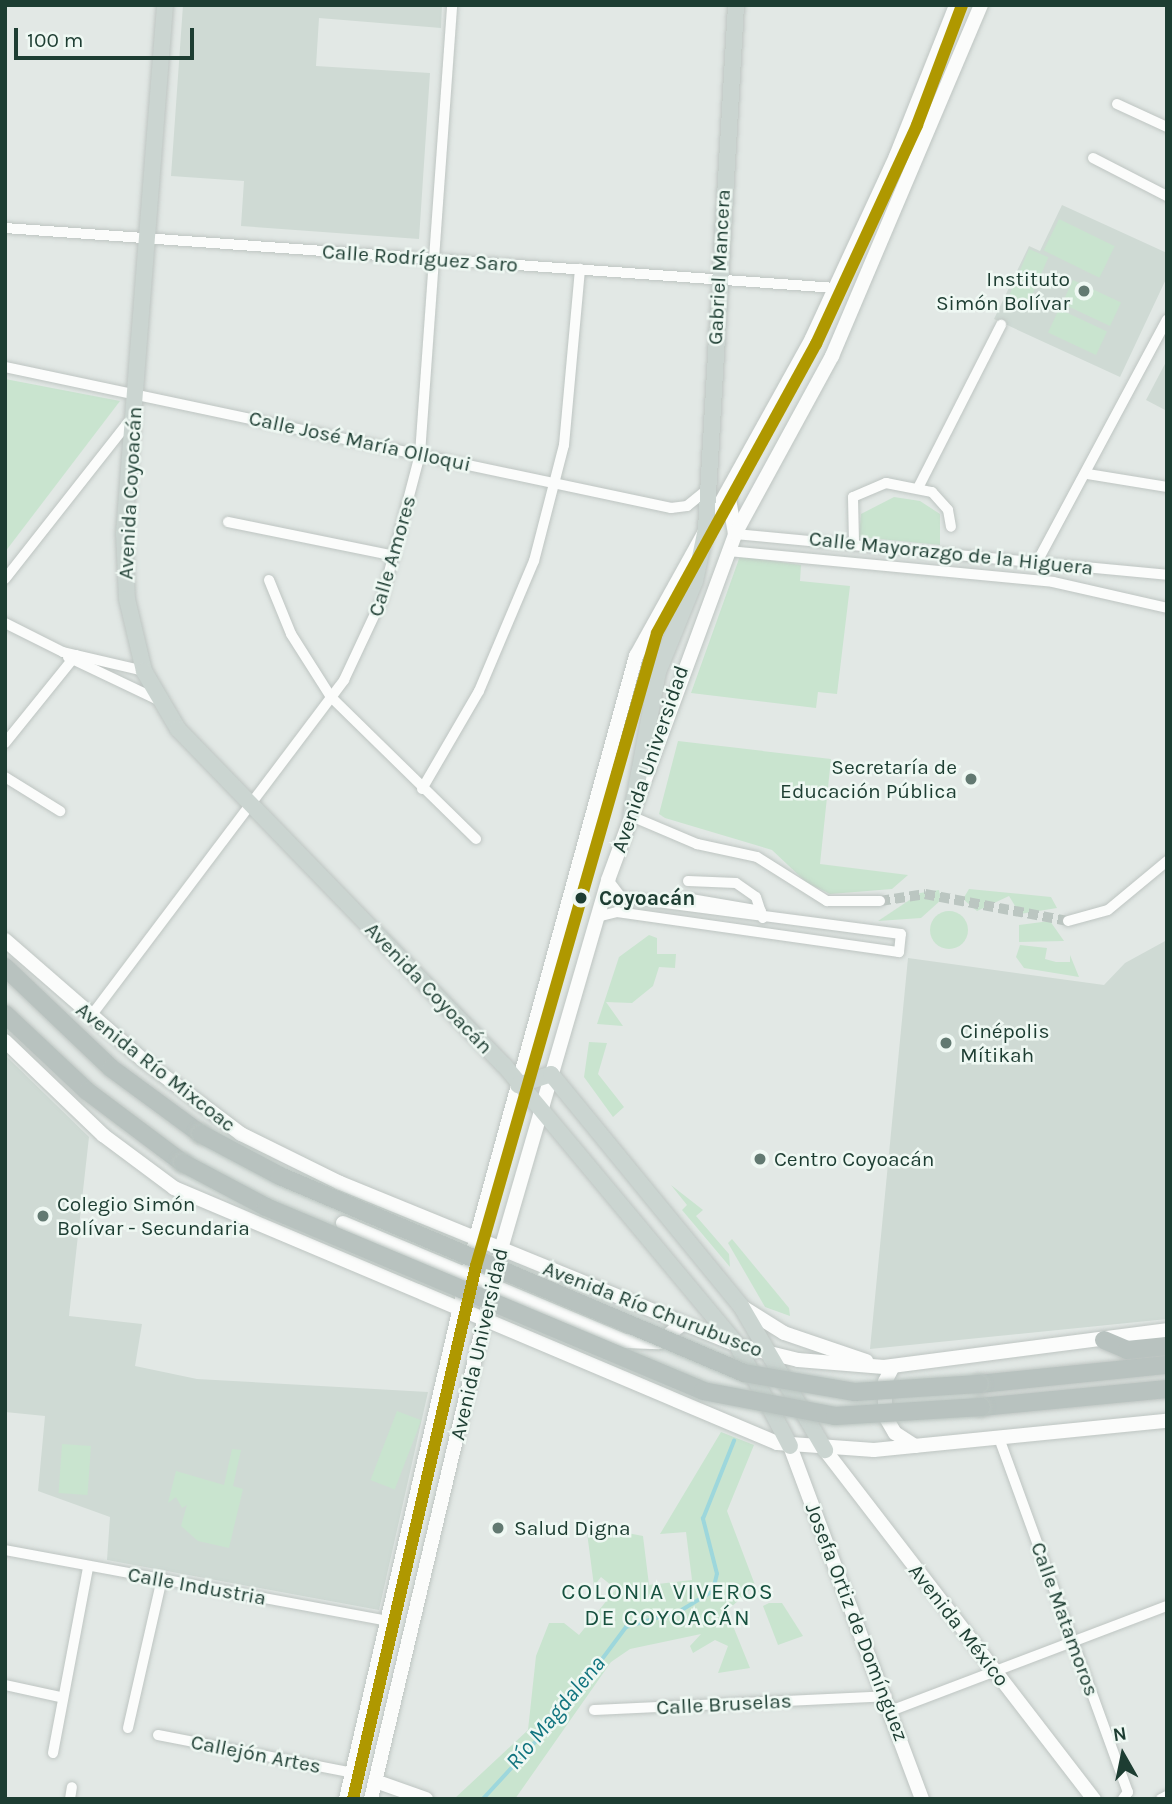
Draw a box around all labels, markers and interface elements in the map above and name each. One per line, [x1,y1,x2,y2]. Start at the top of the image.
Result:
scale bar [18,14,198,58]
text: 100 m [27,28,84,52]
street label: Gabriel Mancera [702,189,736,345]
street label: Calle Rodríguez Saro [321,239,519,277]
place label: Instituto Simón Bolívar [936,266,1070,316]
marker: Instituto Simón Bolívar [1076,283,1092,299]
street label: Calle José María Olloqui [247,405,473,477]
street label: Avenida Coyoacán [113,406,147,580]
street label: Calle Amores [363,493,421,619]
street label: Calle Mayorazgo de la Higuera [808,526,1094,580]
street label: Avenida Universidad [606,662,694,856]
place label: Secretaría de Educación Pública [780,754,957,804]
marker: Secretaría de Educación Pública [963,771,979,787]
place label: Coyoacán [599,885,695,911]
marker: Coyoacán [569,886,593,910]
street label: Avenida Coyoacán [360,917,498,1059]
street label: Avenida Río Mixcoac [71,997,241,1137]
place label: Cinépolis Mítikah [960,1018,1050,1068]
marker: Cinépolis Mítikah [938,1035,954,1051]
place label: Centro Coyoacán [774,1146,935,1172]
marker: Centro Coyoacán [752,1151,768,1167]
place label: Colegio Simón Bolívar - Secundaria [57,1191,250,1241]
marker: Colegio Simón Bolívar - Secundaria [35,1208,51,1224]
street label: Avenida Universidad [445,1246,513,1442]
street label: Avenida Río Churubusco [539,1255,767,1363]
street label: Josefa Ortiz de Domínguez [800,1499,914,1745]
place label: Salud Digna [514,1515,630,1541]
marker: Salud Digna [488,1518,508,1538]
street label: Calle Matamoros [1025,1539,1105,1699]
street label: Avenida México [903,1559,1015,1691]
street label: Calle Industria [126,1561,268,1611]
district label: COLONIA VIVEROS DE COYOACÁN [563,1578,773,1632]
water label: Río Magdalena [500,1650,612,1776]
street label: Calle Bruselas [656,1688,792,1720]
north arrow [1088,1720,1158,1790]
text: N [1111,1722,1128,1746]
street label: Callejón Artes [189,1729,323,1779]

